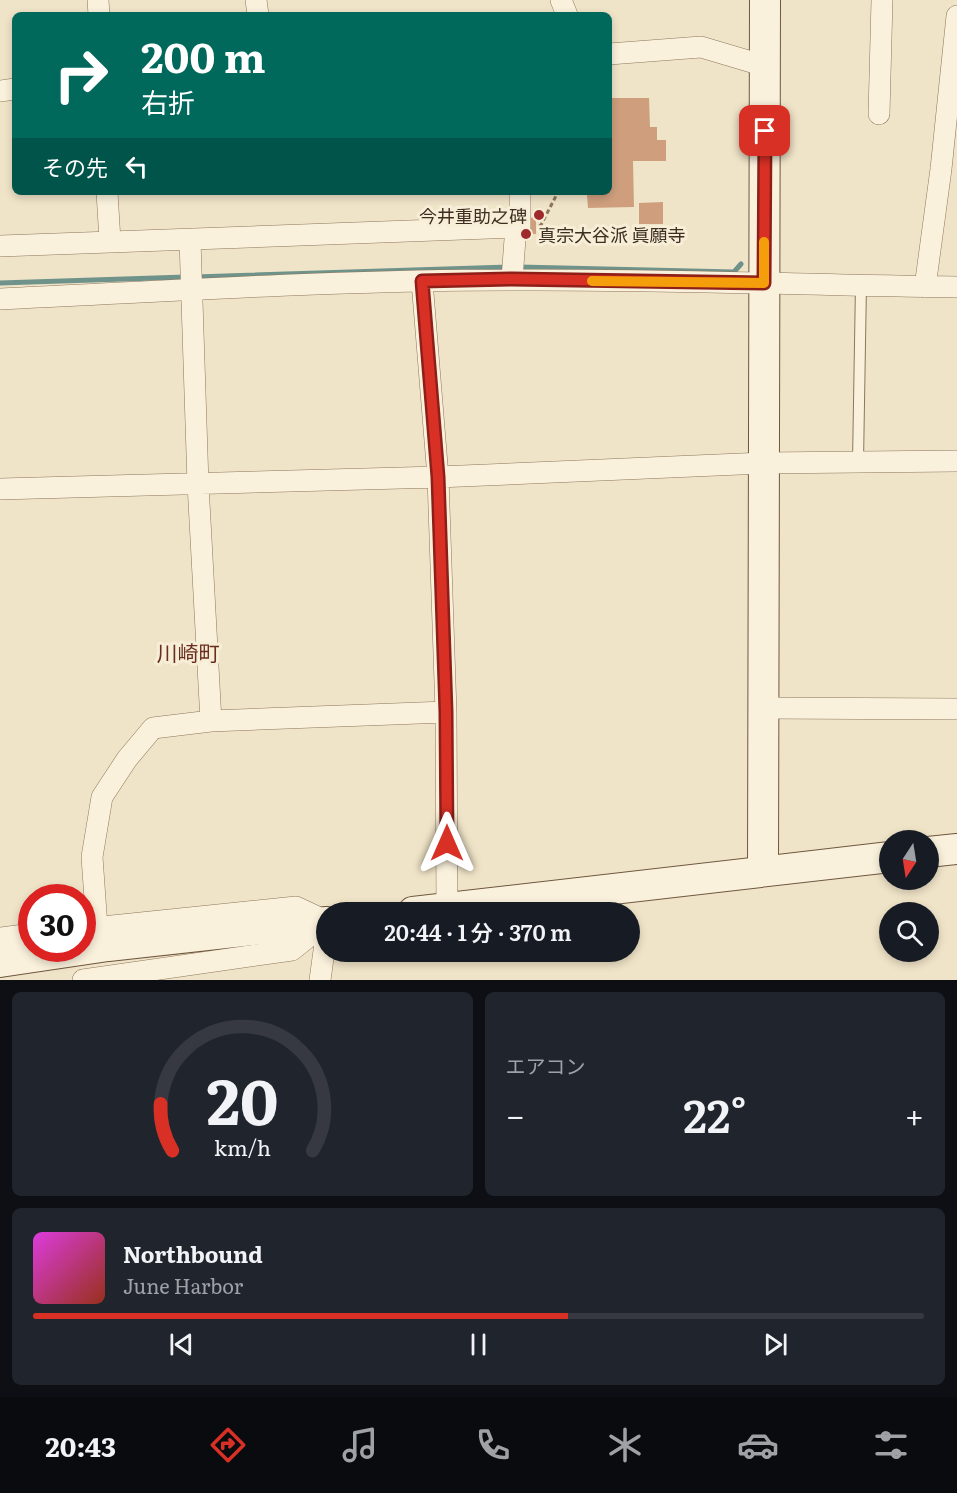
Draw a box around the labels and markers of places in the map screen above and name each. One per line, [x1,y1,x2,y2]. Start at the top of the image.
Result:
pin [739,105,790,156]
place label: 今井重助之碑 [419,202,527,229]
marker: 今井重助之碑 [532,208,546,222]
place label: 真宗大谷派 眞願寺 [538,221,686,248]
marker: 真宗大谷派 眞願寺 [519,227,533,241]

